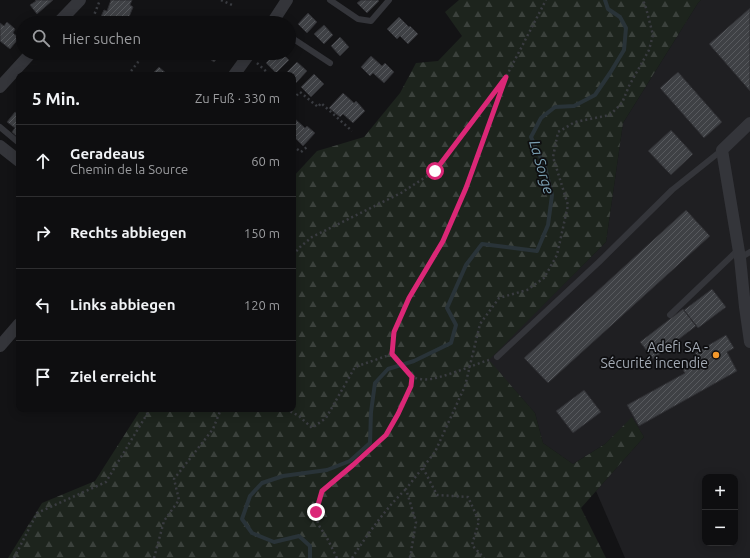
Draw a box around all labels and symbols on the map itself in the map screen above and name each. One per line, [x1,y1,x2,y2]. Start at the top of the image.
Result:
water label: La Sorge [526,138,558,196]
route start [426,162,444,180]
place label: Adefi SA - Sécurité incendie [600,339,708,371]
marker: Adefi SA - Sécurité incendie [711,350,721,360]
route end [307,503,325,521]

